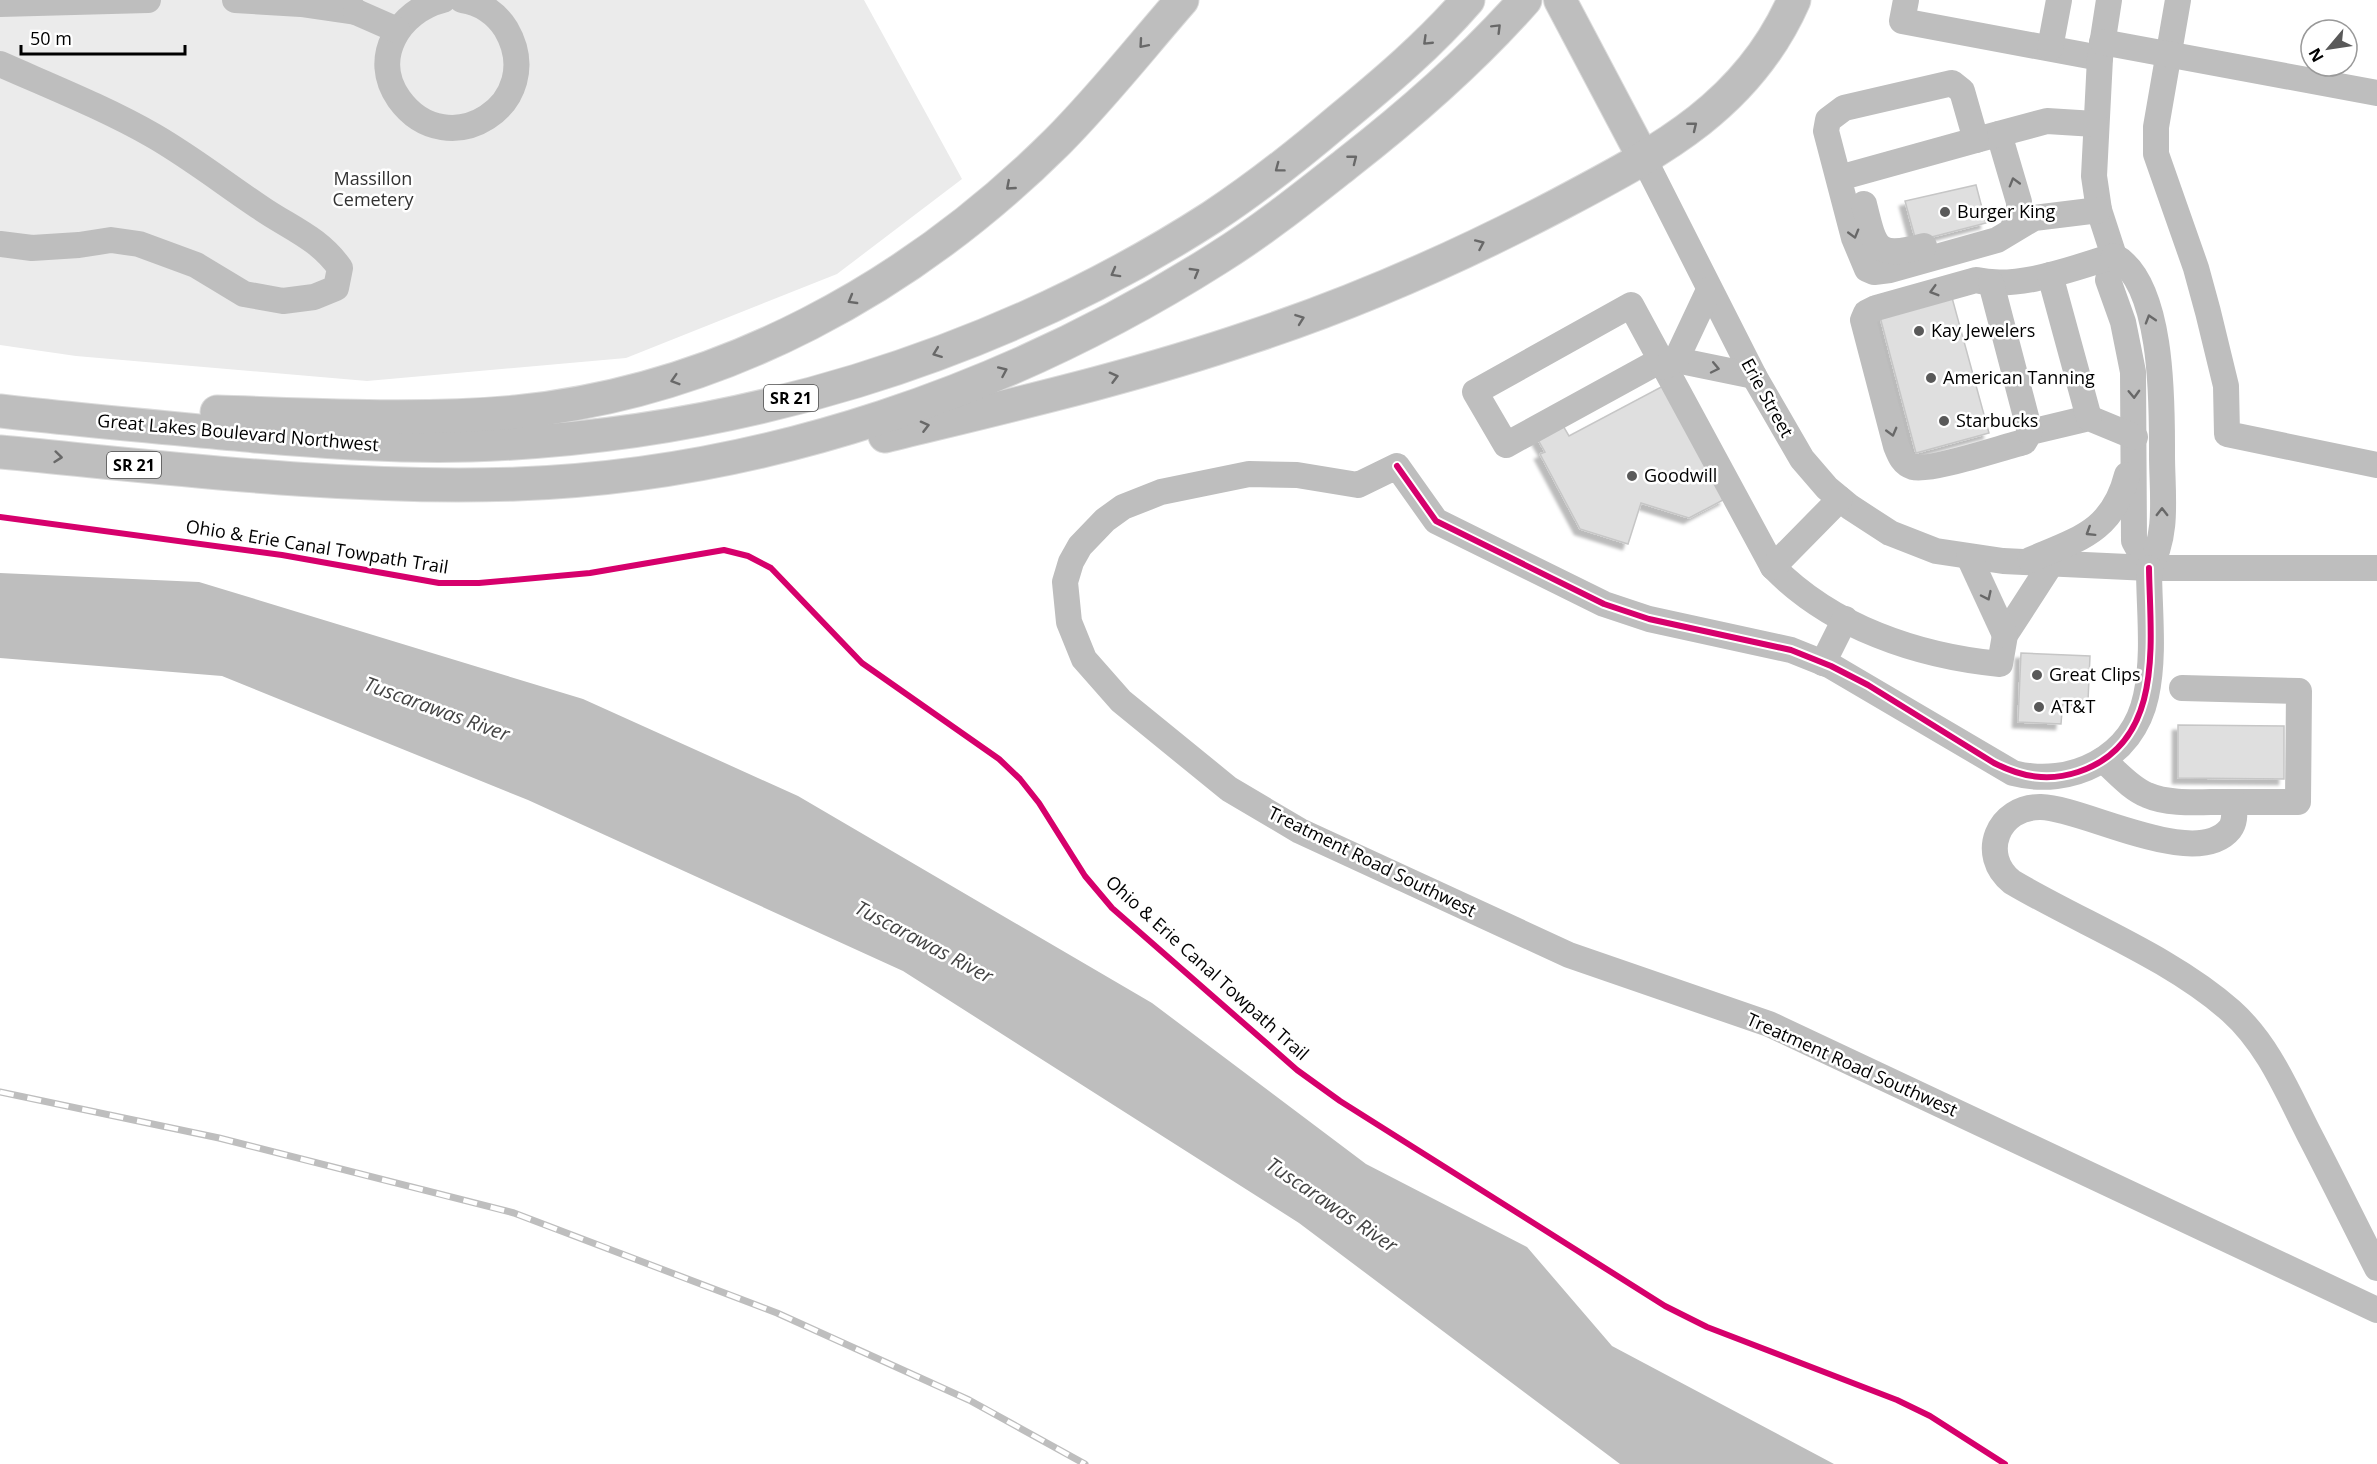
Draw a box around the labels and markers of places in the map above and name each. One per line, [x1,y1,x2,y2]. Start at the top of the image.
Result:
place label: Burger King [1957,199,2056,223]
marker: Burger King [1938,205,1952,219]
place label: Kay Jewelers [1931,318,2035,342]
marker: Kay Jewelers [1912,324,1926,338]
place label: American Tanning [1943,365,2095,389]
marker: American Tanning [1924,371,1938,385]
place label: Starbucks [1956,408,2038,432]
marker: Starbucks [1937,414,1951,428]
place label: Goodwill [1644,463,1717,487]
marker: Goodwill [1625,469,1639,483]
place label: Great Clips [2049,662,2141,686]
marker: Great Clips [2030,668,2044,682]
place label: AT&T [2051,694,2095,718]
marker: AT&T [2032,700,2046,714]

